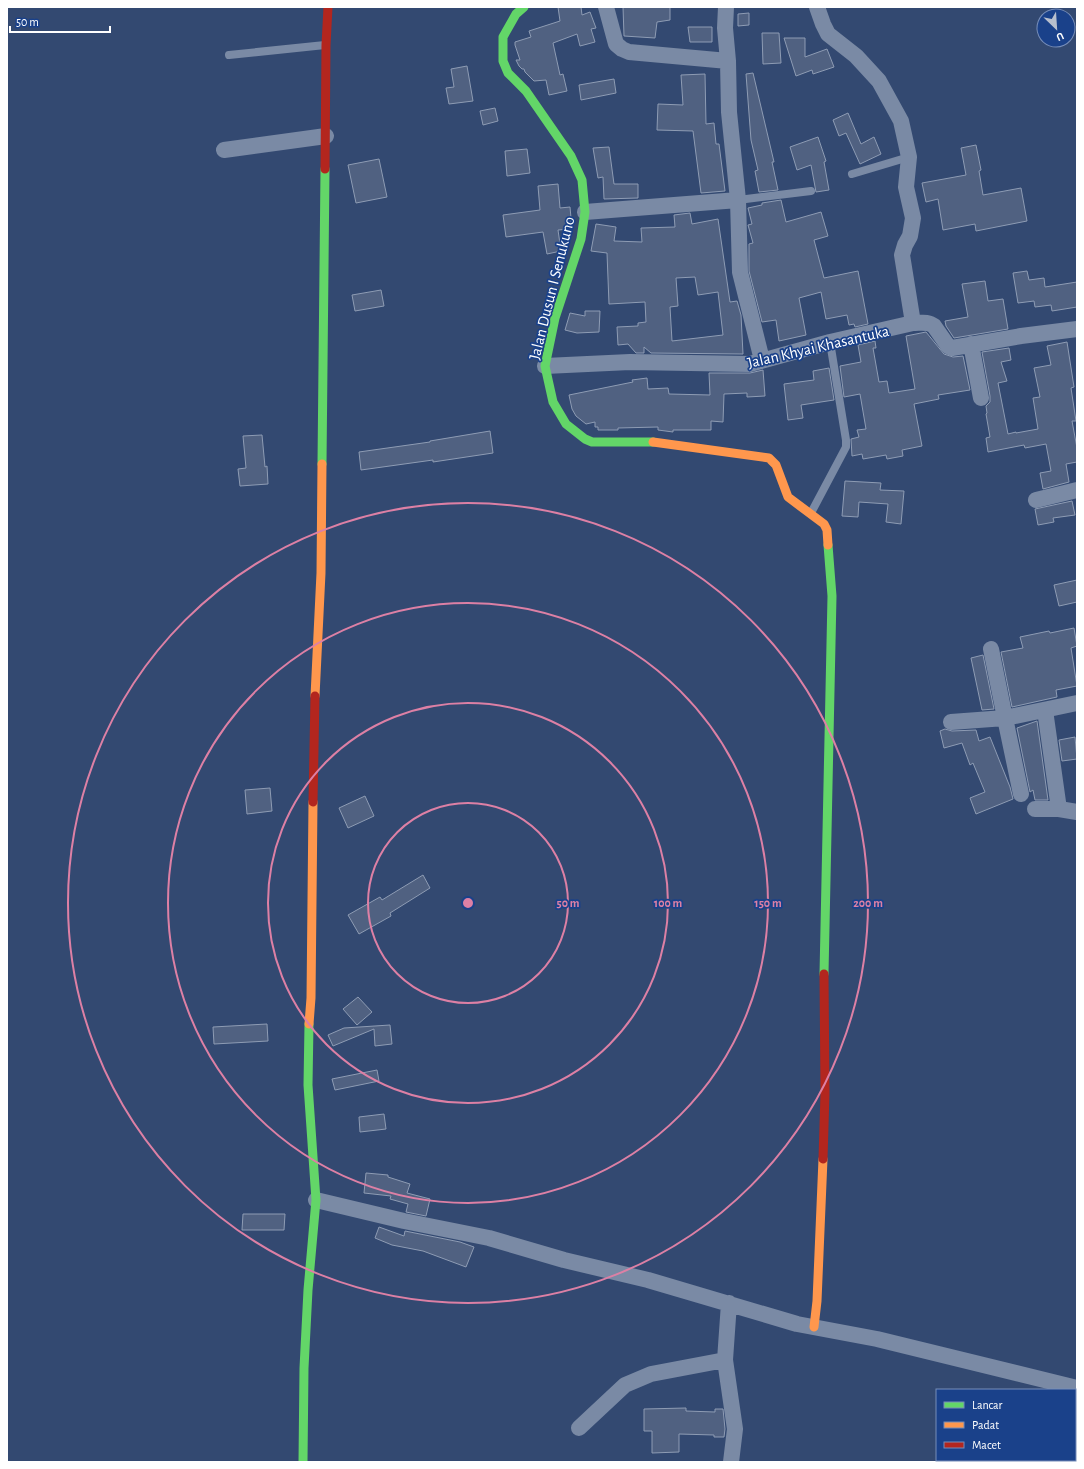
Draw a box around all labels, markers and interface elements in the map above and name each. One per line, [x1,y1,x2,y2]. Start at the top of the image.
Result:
scale bar [10,8,110,34]
north arrow [1036,8,1076,48]
text: 50 m [16,16,39,28]
text: U [1055,30,1066,43]
street label: Jalan Dusun I Senukuno [526,215,578,361]
street label: Jalan Khyai Khasantuka [746,323,891,372]
centre of rings [461,896,475,910]
text: 50 m [557,897,580,909]
text: 100 m [654,897,682,909]
text: 150 m [754,897,782,909]
text: 200 m [853,897,883,909]
legend [936,1389,1076,1461]
text: Lancar [972,1399,1003,1411]
text: Padat [972,1419,999,1431]
text: Macet [972,1439,1001,1451]

